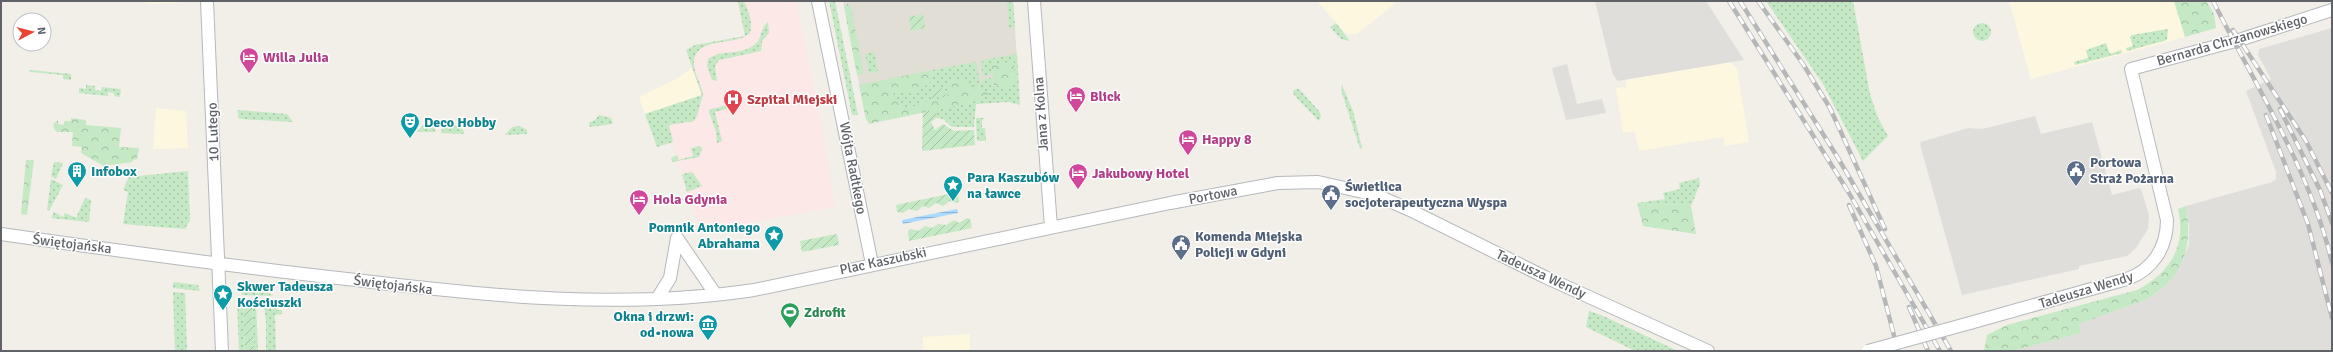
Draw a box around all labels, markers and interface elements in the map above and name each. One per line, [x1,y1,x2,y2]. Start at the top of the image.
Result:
street label: Bernarda Chrzanowskiego [2155,10,2309,70]
north arrow [12,12,52,52]
text: N [35,26,48,35]
hotel icon: Willa Julia [238,46,260,74]
place label: Willa Julia [263,49,329,66]
street label: Jana z Kolna [1030,76,1052,152]
hotel icon: Blick [1065,85,1087,113]
hospital icon: Szpital Miejski [722,88,744,116]
place label: Blick [1090,88,1122,105]
place label: Szpital Miejski [747,91,837,108]
street label: 10 Lutego [203,102,223,162]
theatre icon: Deco Hobby [399,111,421,139]
place label: Deco Hobby [424,114,496,131]
street label: Wójta Radtkego [836,120,870,216]
hotel icon: Happy 8 [1177,128,1199,156]
place label: Happy 8 [1202,131,1252,148]
place label: Portowa Straż Pożarna [2090,154,2174,187]
public building icon: Portowa Straż Pożarna [2065,159,2087,187]
building icon: Infobox [66,160,88,188]
hotel icon: Jakubowy Hotel [1067,162,1089,190]
place label: Infobox [91,163,137,180]
place label: Jakubowy Hotel [1092,165,1190,182]
place label: Para Kaszubów na ławce [967,169,1060,202]
place icon: Para Kaszubów na ławce [942,174,964,202]
place label: Świetlica socjoterapeutyczna Wyspa [1345,178,1507,211]
street label: Portowa [1187,182,1239,208]
public building icon: Świetlica socjoterapeutyczna Wyspa [1320,183,1342,211]
hotel icon: Hola Gdynia [628,188,650,216]
place label: Hola Gdynia [653,191,727,208]
place label: Pomnik Antoniego Abrahama [649,219,760,252]
place icon: Pomnik Antoniego Abrahama [763,224,785,252]
place label: Komenda Miejska Policji w Gdyni [1195,228,1302,261]
street label: Świętojańska [31,231,113,257]
public building icon: Komenda Miejska Policji w Gdyni [1170,233,1192,261]
street label: Plac Kaszubski [838,243,928,279]
street label: Tadeusza Wendy [1493,246,1589,302]
street label: Tadeusza Wendy [2037,267,2136,312]
street label: Świętojańska [352,272,434,298]
place label: Skwer Tadeusza Kościuszki [237,278,333,311]
place icon: Skwer Tadeusza Kościuszki [212,283,234,311]
sports icon: Zdrofit [779,301,801,329]
place label: Zdrofit [804,304,847,321]
place label: Okna i drzwi: od•nowa [614,308,694,341]
museum icon: Okna i drzwi: od•nowa [697,313,719,341]

